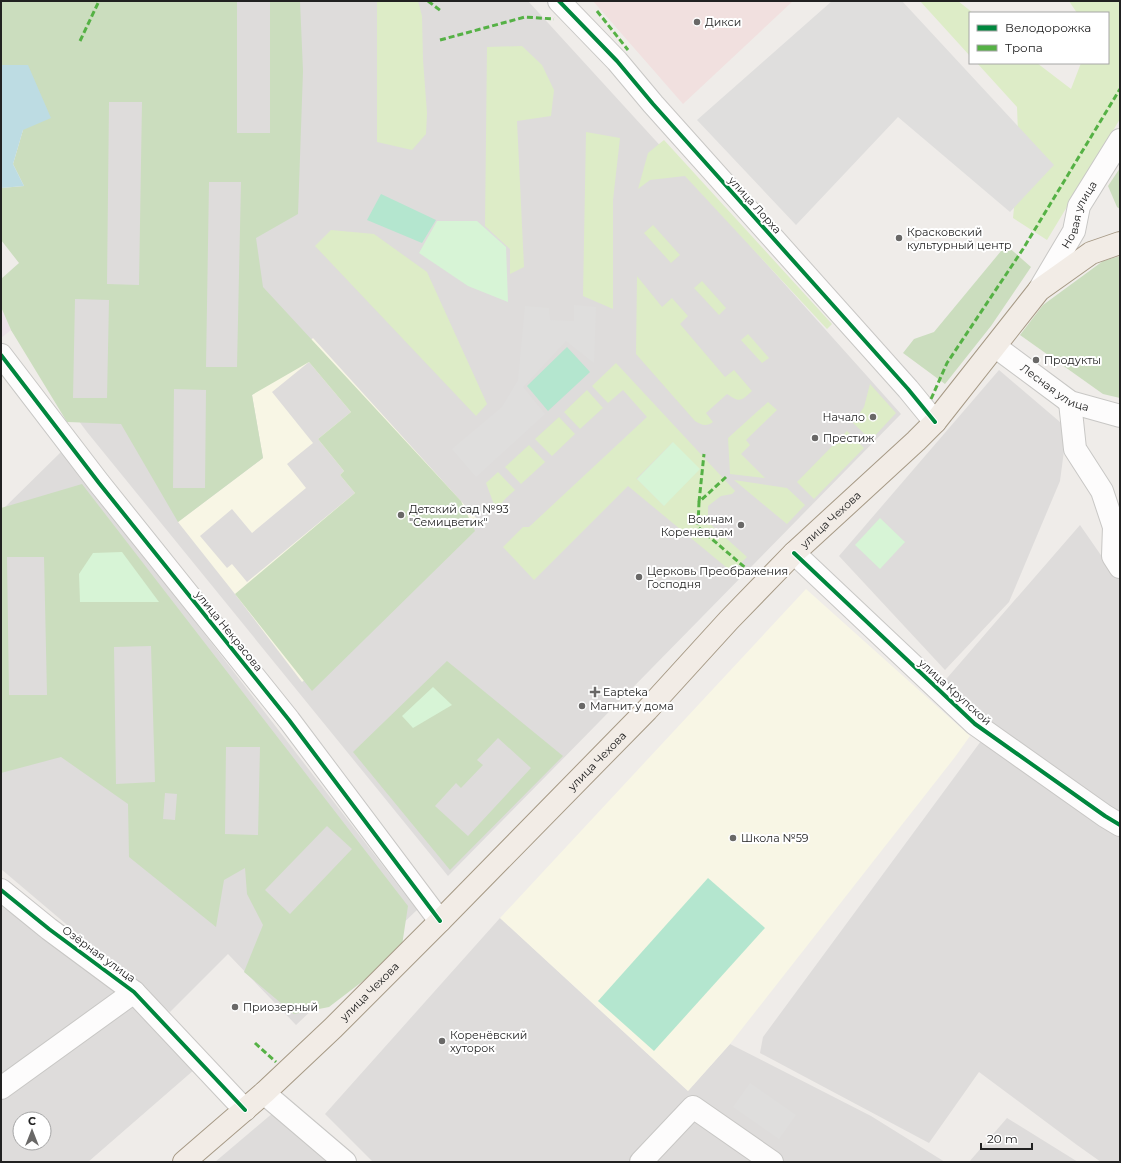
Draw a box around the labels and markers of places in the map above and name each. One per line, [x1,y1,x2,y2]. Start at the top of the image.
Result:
place label: Дикси [705,15,741,29]
marker: Дикси [692,17,702,27]
place label: Красковский культурный центр [907,225,1012,252]
marker: Красковский культурный центр [894,233,904,243]
place label: Продукты [1044,353,1101,367]
marker: Продукты [1031,355,1041,365]
place label: Начало [823,410,865,424]
marker: Начало [868,412,878,422]
place label: Престиж [823,431,874,445]
marker: Престиж [810,433,820,443]
place label: Детский сад №93 "Семицветик" [409,502,509,529]
marker: Детский сад №93 "Семицветик" [396,510,406,520]
place label: Воинам Кореневцам [661,512,733,539]
marker: Воинам Кореневцам [736,520,746,530]
place label: Церковь Преображения Господня [647,564,788,591]
marker: Церковь Преображения Господня [634,572,644,582]
place label: Eapteka [603,685,648,699]
marker: Eapteka [590,687,600,697]
place label: Магнит у дома [590,699,674,713]
marker: Магнит у дома [577,701,587,711]
place label: Школа №59 [741,831,809,845]
marker: Школа №59 [728,833,738,843]
place label: Приозерный [243,1000,318,1014]
marker: Приозерный [230,1002,240,1012]
place label: Коренёвский хуторок [450,1028,527,1055]
marker: Коренёвский хуторок [437,1036,447,1046]

